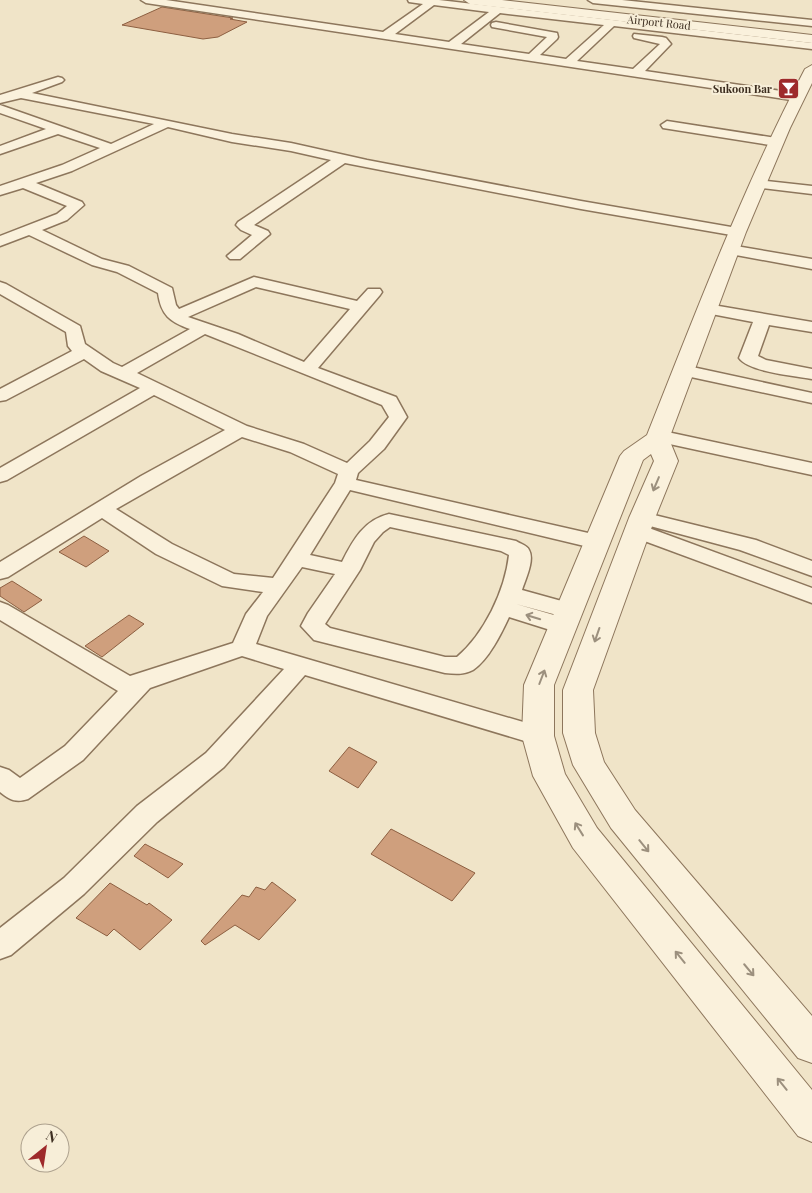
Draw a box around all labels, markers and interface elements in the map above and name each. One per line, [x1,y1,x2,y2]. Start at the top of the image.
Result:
street label: Airport Road [625,11,692,33]
bar icon: Sukoon Bar [776,76,800,100]
place label: Sukoon Bar [713,81,773,96]
one-way arrow [651,476,660,491]
one-way arrow [526,612,542,622]
one-way arrow [592,627,601,643]
one-way arrow [538,670,548,685]
one-way arrow [574,823,584,837]
one-way arrow [639,839,650,852]
one-way arrow [674,951,685,964]
one-way arrow [743,963,754,976]
one-way arrow [776,1077,787,1090]
north arrow [20,1123,70,1173]
text: N [43,1126,61,1147]

